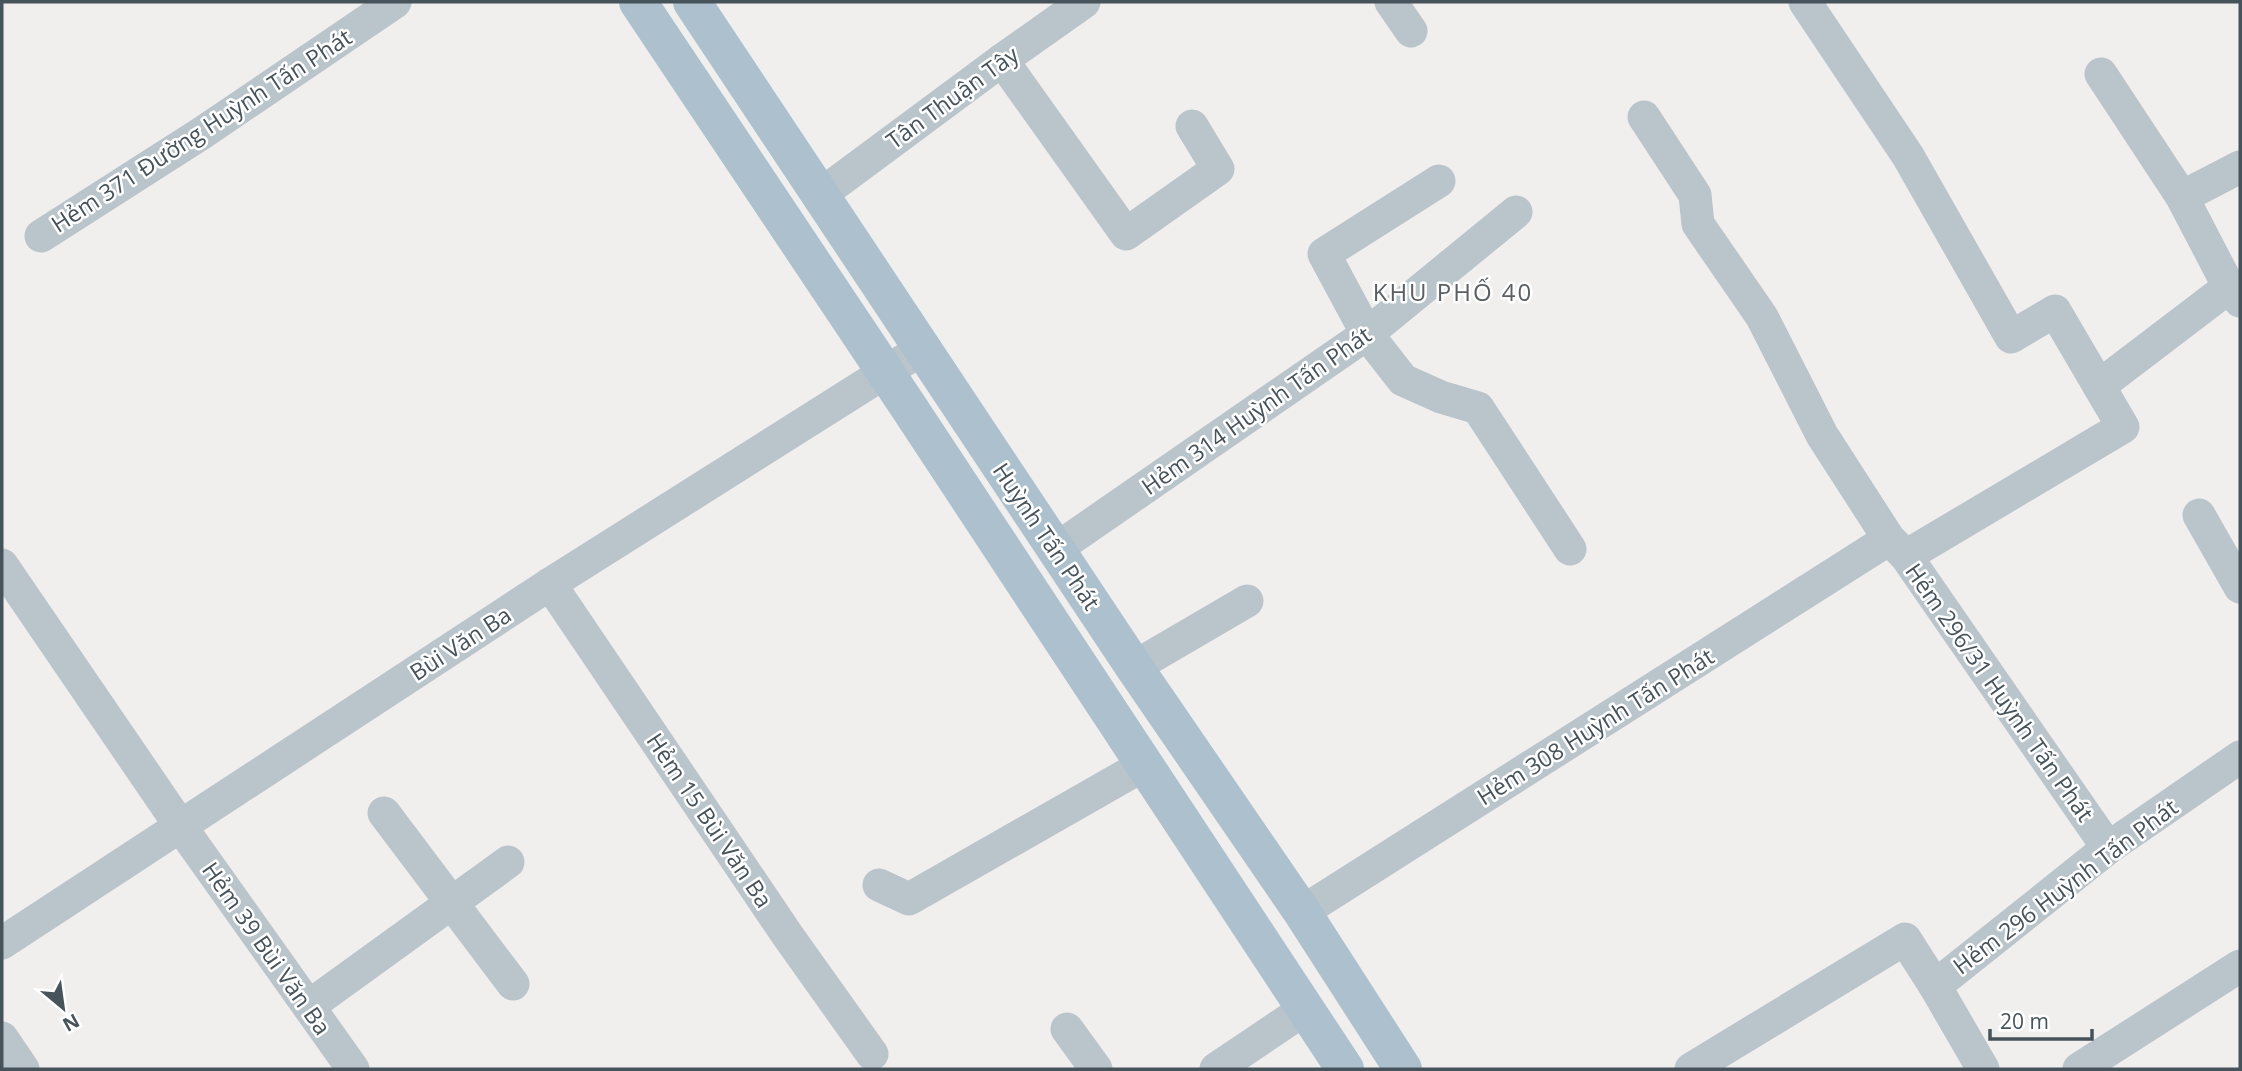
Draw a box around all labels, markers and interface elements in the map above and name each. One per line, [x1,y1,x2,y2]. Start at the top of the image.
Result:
street label: Hẻm 371 Đường Huỳnh Tấn Phát [45,21,357,239]
street label: Tân Thuận Tây [879,38,1025,156]
district label: KHU PHỐ 40 [1373,275,1533,308]
street label: Hẻm 314 Huỳnh Tấn Phát [1135,318,1377,502]
street label: Huỳnh Tấn Phát [986,456,1108,616]
street label: Hẻm 296/31 Huỳnh Tấn Phát [1898,556,2102,828]
street label: Bùi Văn Ba [403,598,517,688]
street label: Hẻm 308 Huỳnh Tấn Phát [1470,640,1720,812]
street label: Hẻm 15 Bùi Văn Ba [640,726,780,914]
street label: Hẻm 296 Huỳnh Tấn Phát [1946,791,2184,981]
street label: Hẻm 39 Bùi Văn Ba [195,855,339,1041]
north arrow [28,973,98,1043]
scale bar [1990,998,2092,1042]
text: 20 m [2000,1007,2049,1035]
text: N [58,1008,84,1038]

